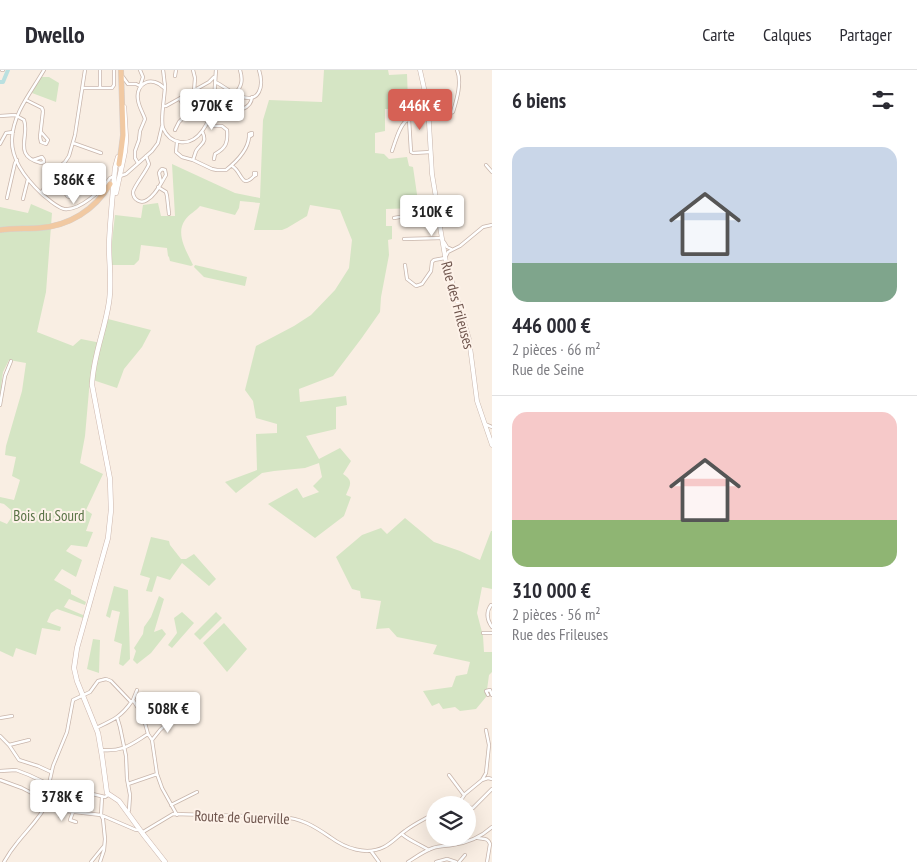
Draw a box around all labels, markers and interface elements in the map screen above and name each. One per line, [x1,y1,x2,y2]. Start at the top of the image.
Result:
text: Dwello [25,19,85,50]
text: Carte [702,23,735,46]
text: Calques [763,23,812,46]
text: Partager [840,23,892,46]
icon: filters [869,86,897,114]
text: 6 biens [512,87,566,114]
pin: 970K € [171,88,253,131]
pin: 446K € [379,88,461,131]
text: 970K € [191,95,233,115]
text: 446K € [399,95,441,115]
pin: 586K € [33,162,115,205]
text: 586K € [53,169,95,189]
icon: home [660,179,750,269]
pin: 310K € [391,194,473,237]
text: 310K € [411,201,453,221]
street label: Rue des Frileuses [437,259,479,351]
text: 446 000 € [512,312,591,339]
text: 2 pièces · 66 m² [512,339,601,359]
text: Rue de Seine [512,359,584,379]
icon: home [660,445,750,535]
park label: Bois du Sourd [13,506,85,525]
text: 310 000 € [512,577,591,604]
text: 2 pièces · 56 m² [512,604,601,624]
text: Rue des Frileuses [512,624,608,644]
pin: 508K € [127,692,209,734]
text: 508K € [147,698,189,718]
pin: 378K € [21,780,103,822]
text: 378K € [41,786,83,806]
map controls [426,796,476,846]
button: layers [426,796,476,846]
street label: Route de Guerville [194,806,290,828]

